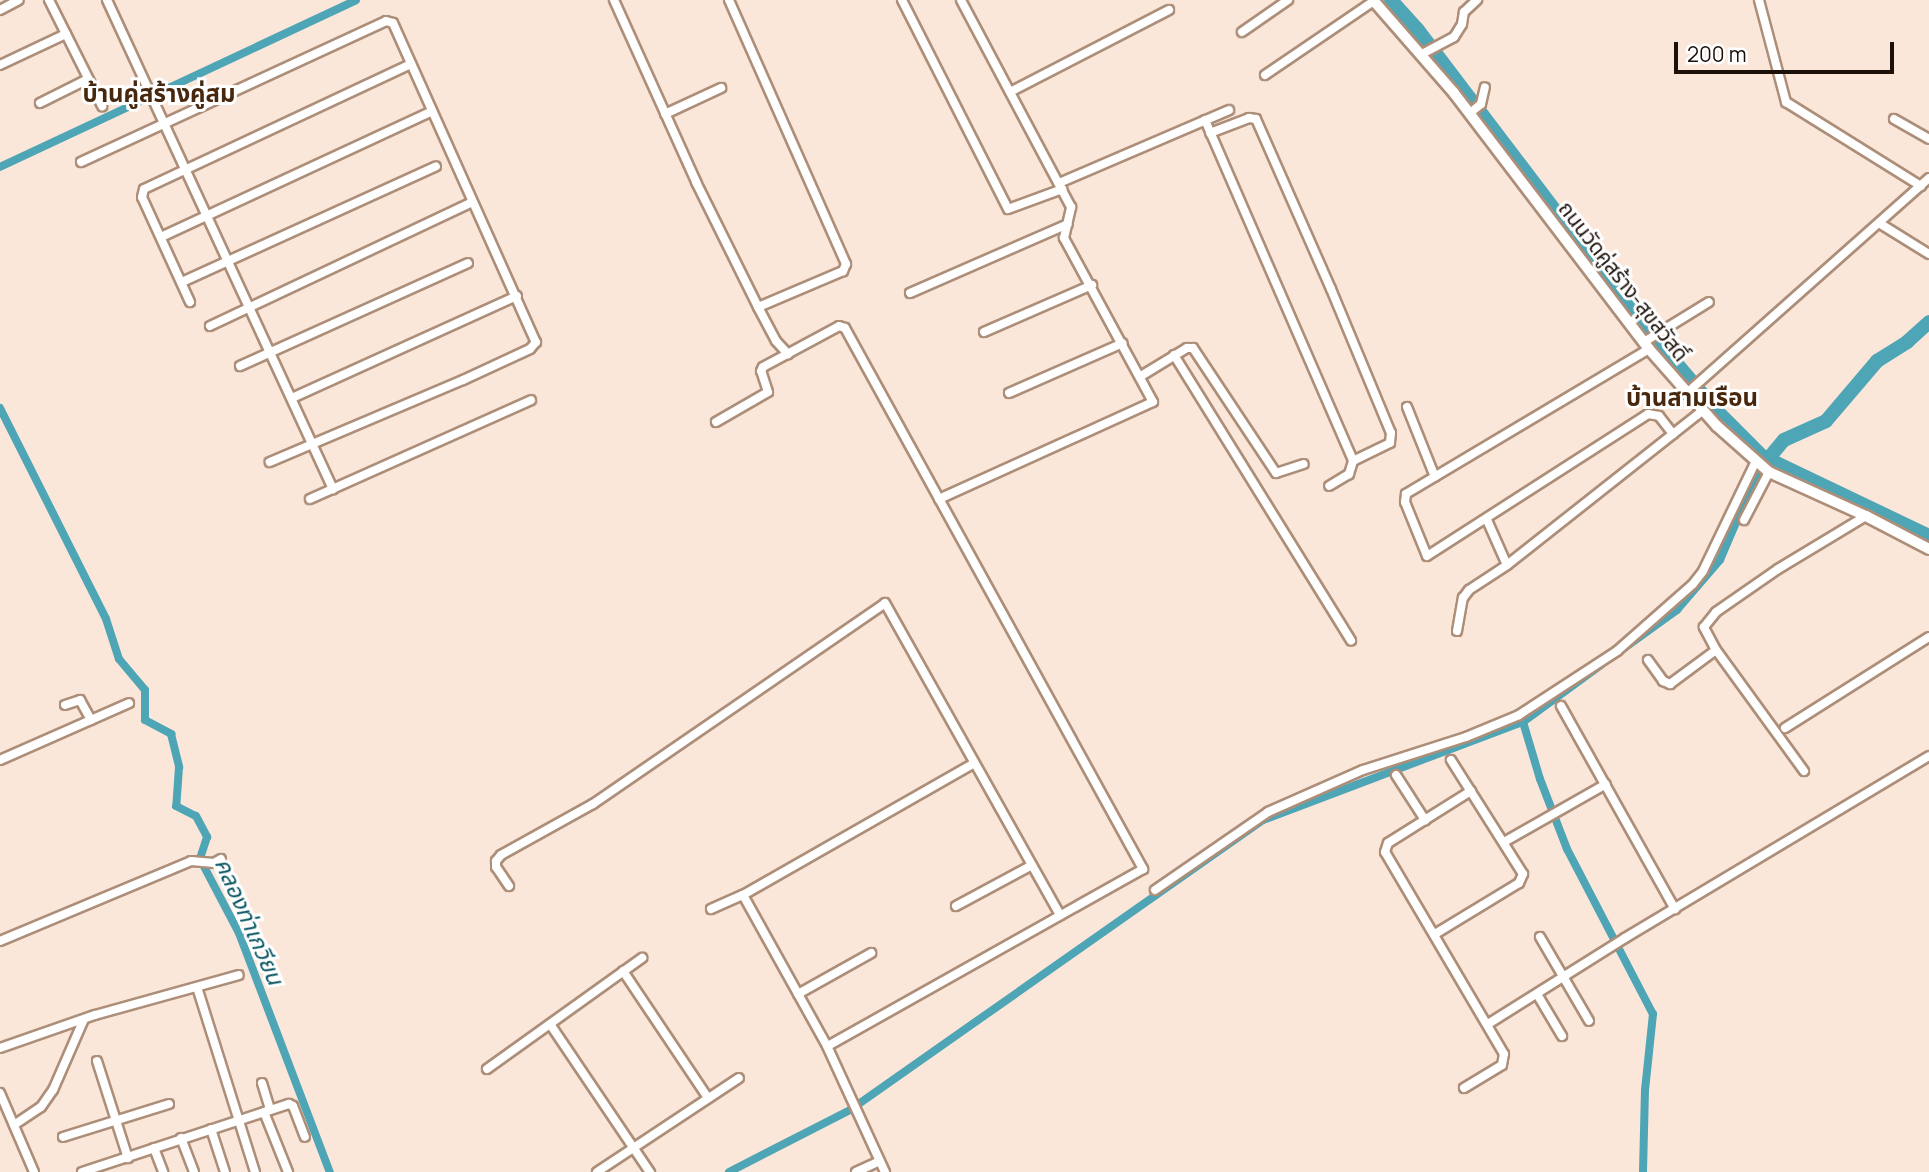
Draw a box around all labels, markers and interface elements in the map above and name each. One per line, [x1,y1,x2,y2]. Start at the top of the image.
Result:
scale bar [1677,28,1898,72]
text: 200 m [1687,40,1747,68]
district label: บ้านคู่สร้างคู่สม [82,79,236,107]
street label: ถนนวัดคู่สร้าง-สุขสวัสดิ์ [1554,196,1694,366]
district label: บ้านสามเรือน [1626,383,1758,411]
water label: คลองท่าเกวียน [210,853,290,989]

